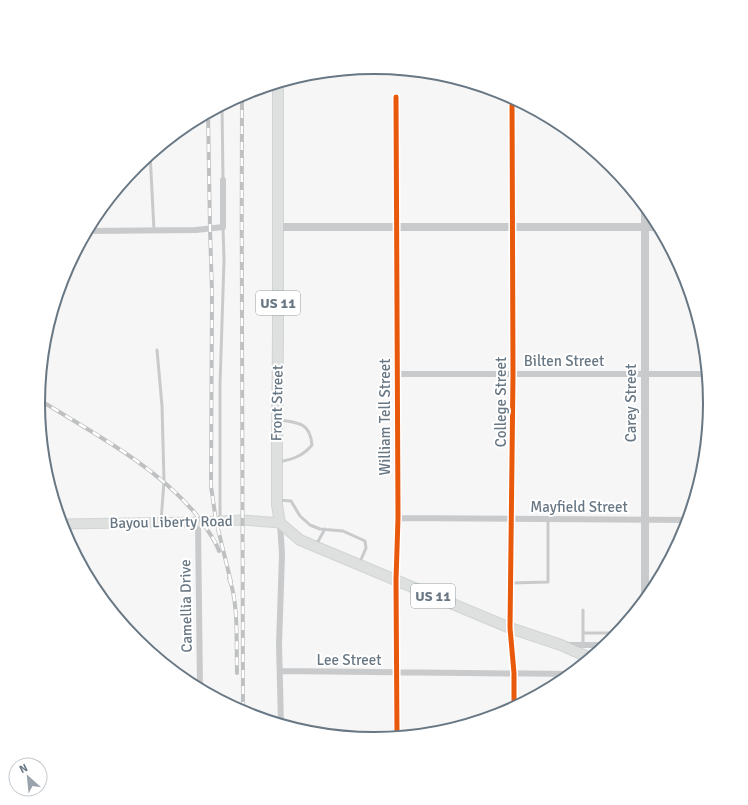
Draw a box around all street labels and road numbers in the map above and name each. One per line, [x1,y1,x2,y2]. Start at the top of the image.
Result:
road number: US 11 [256,291,300,315]
street label: Bilten Street [524,352,604,370]
street label: College Street [492,357,510,447]
street label: William Tell Street [376,359,394,475]
street label: Carey Street [622,364,640,442]
street label: Front Street [267,365,287,441]
street label: Mayfield Street [530,498,628,516]
street label: Bayou Liberty Road [109,512,233,532]
street label: Camellia Drive [176,559,196,653]
road number: US 11 [411,584,455,608]
street label: Lee Street [317,651,381,669]

